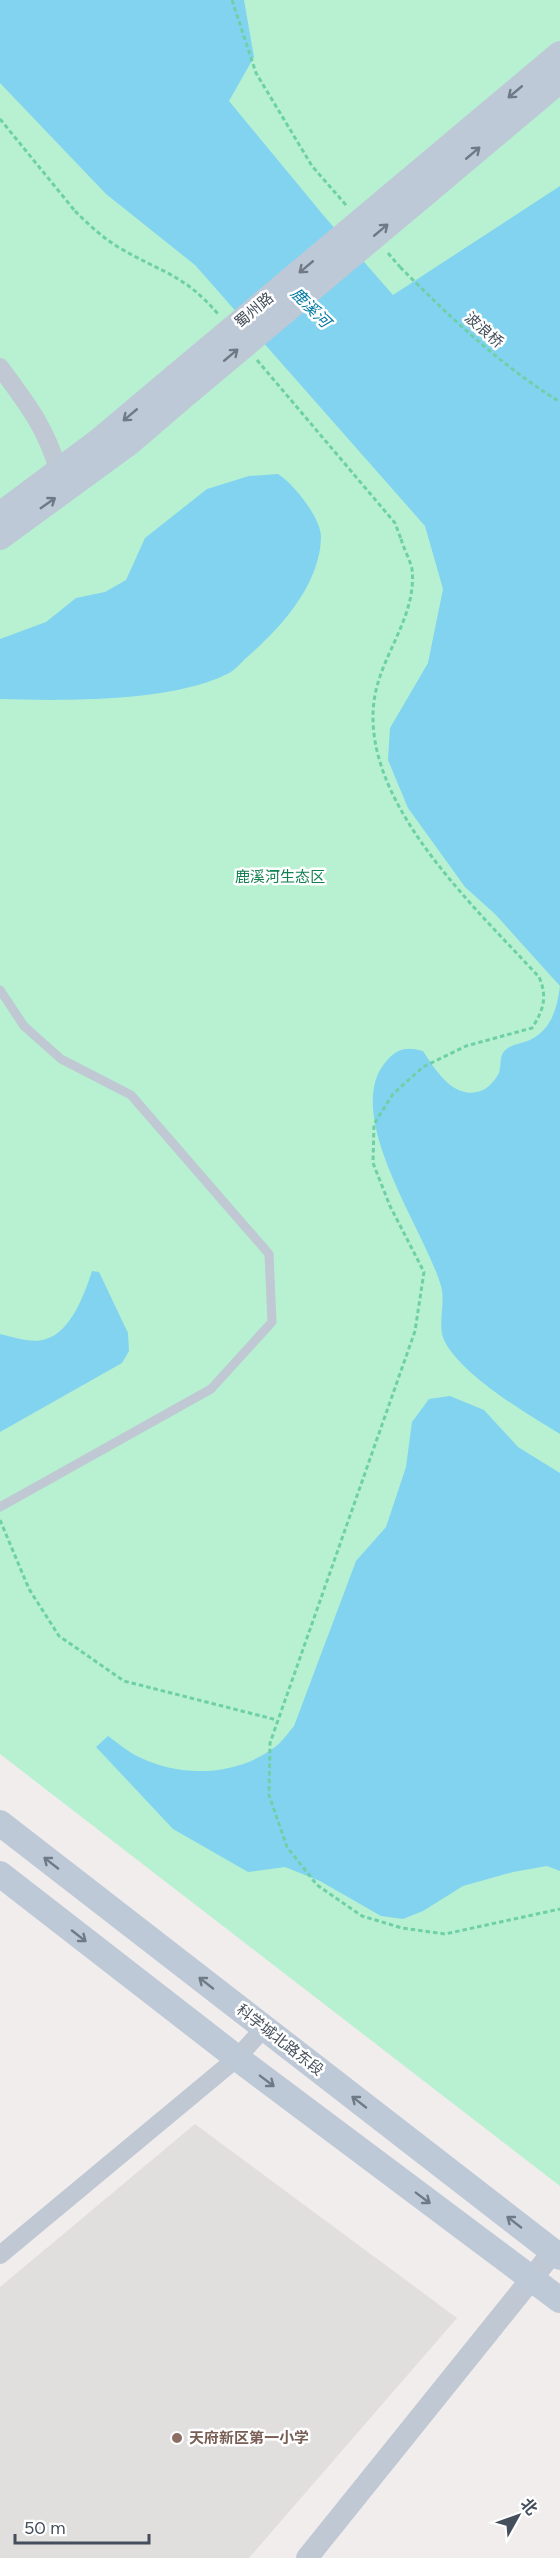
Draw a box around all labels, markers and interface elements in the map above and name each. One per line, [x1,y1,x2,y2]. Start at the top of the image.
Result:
one-way arrow [508,85,523,99]
one-way arrow [465,146,480,160]
one-way arrow [373,223,388,237]
one-way arrow [298,260,314,273]
water label: 鹿溪河 [287,284,336,333]
street label: 蜀州路 [231,289,277,331]
street label: 波浪桥 [461,308,507,352]
one-way arrow [223,349,239,362]
one-way arrow [122,408,138,421]
one-way arrow [39,497,56,509]
park label: 鹿溪河生态区 [235,868,325,886]
one-way arrow [44,1857,60,1870]
one-way arrow [71,1929,87,1942]
one-way arrow [198,1976,214,1989]
street label: 科学城北路东段 [233,2001,327,2079]
one-way arrow [258,2074,274,2087]
one-way arrow [352,2096,368,2109]
one-way arrow [414,2191,430,2204]
one-way arrow [506,2215,522,2228]
place label: 天府新区第一小学 [189,2429,309,2447]
marker: 天府新区第一小学 [170,2431,184,2445]
north arrow [488,2486,548,2546]
text: 北 [517,2494,542,2519]
scale bar [15,2507,148,2545]
text: 50 m [24,2517,66,2539]

